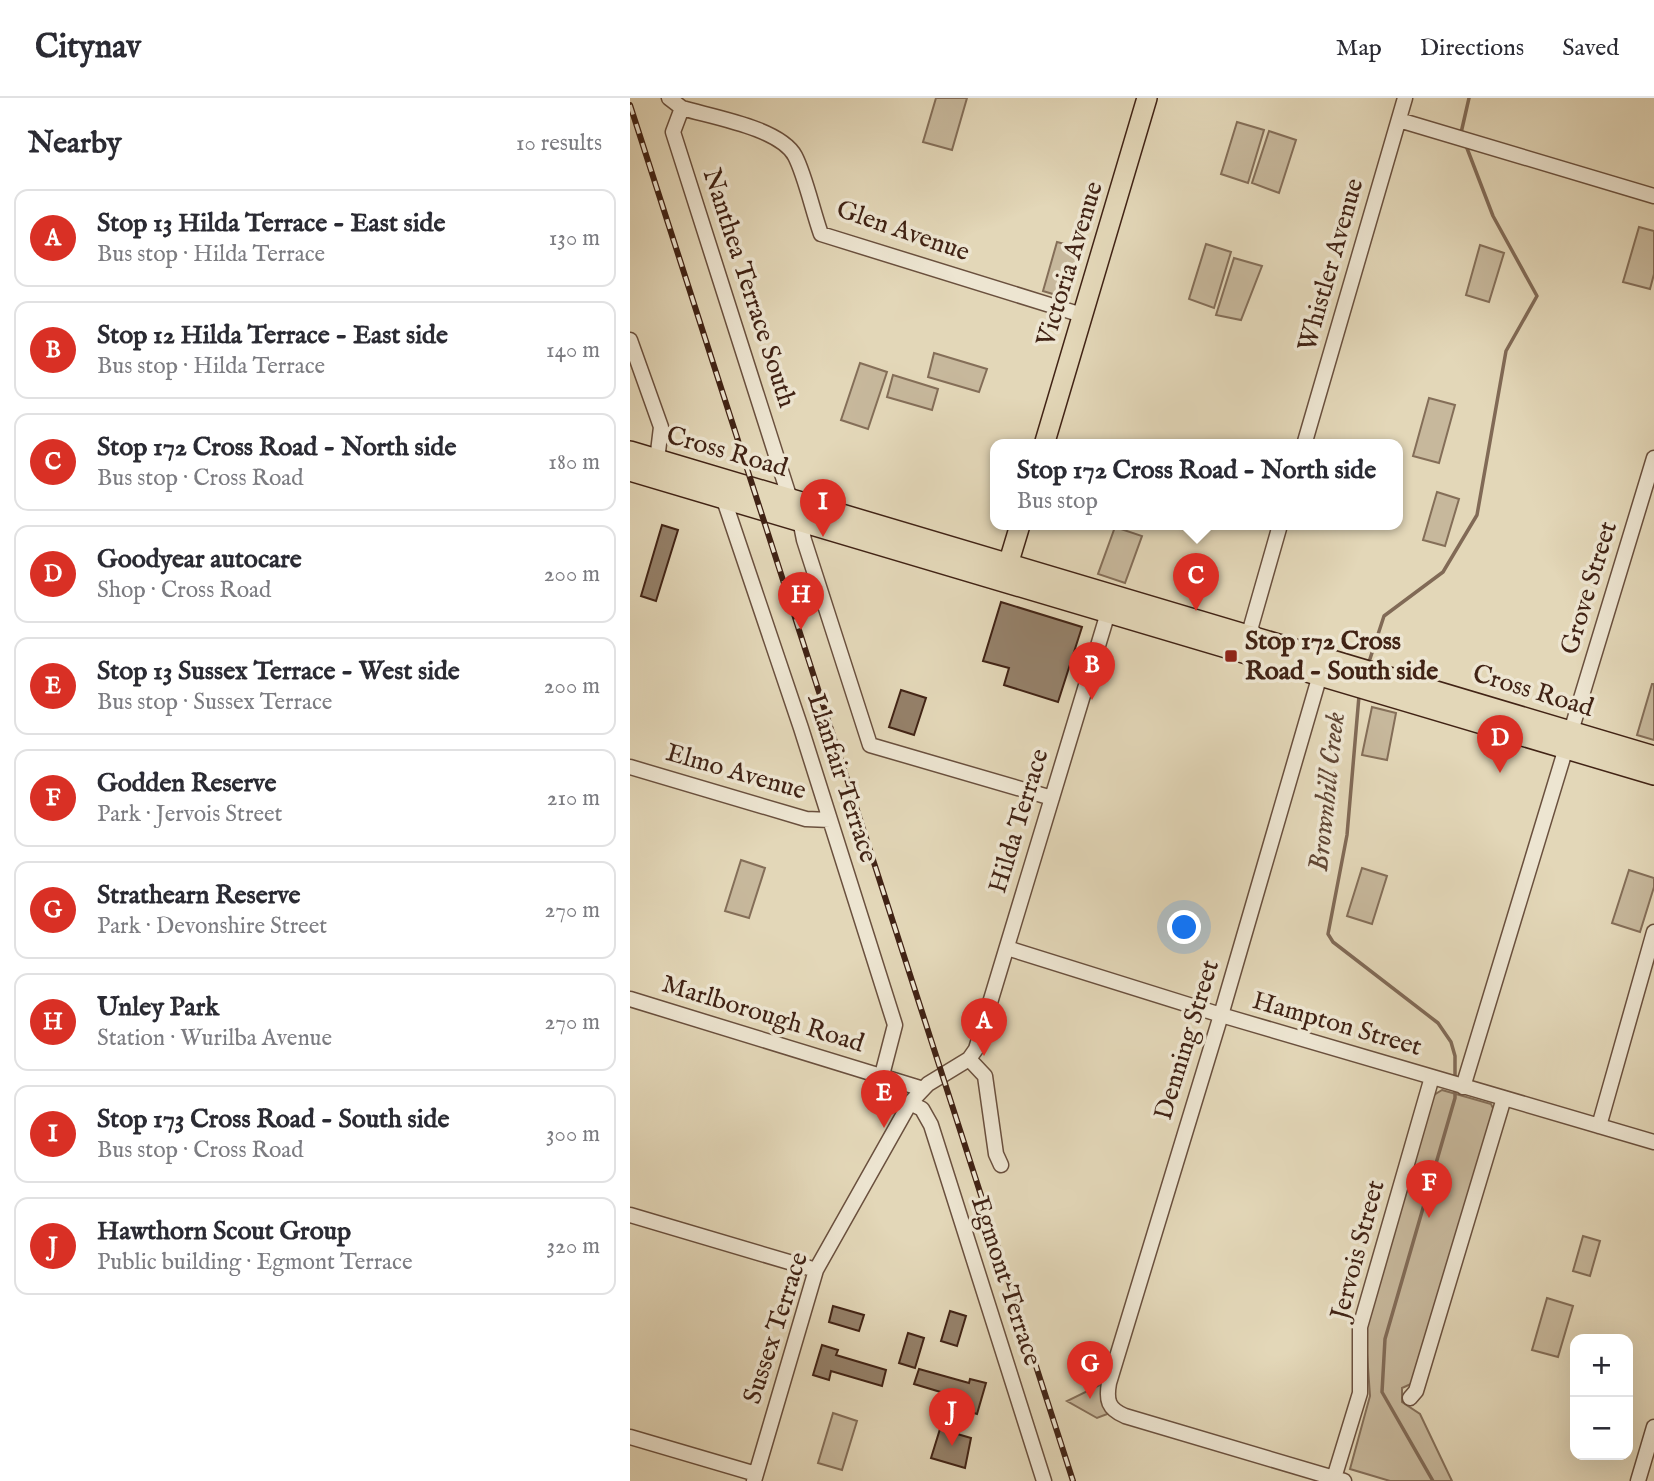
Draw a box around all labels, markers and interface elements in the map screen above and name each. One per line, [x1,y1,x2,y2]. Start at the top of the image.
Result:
text: Citynav [35,27,141,69]
text: Map [1336,33,1382,64]
text: Directions [1420,33,1524,64]
text: Saved [1562,33,1619,64]
text: Nearby [28,125,121,163]
text: 10 results [516,129,602,158]
street label: Nanthea Terrace South [695,164,803,412]
street label: Whistler Avenue [1291,175,1371,355]
street label: Victoria Avenue [1029,178,1111,351]
street label: Glen Avenue [832,193,974,269]
text: Stop 13 Hilda Terrace - East side [97,207,445,240]
text: A [45,224,61,253]
text: 130 m [549,224,600,253]
text: Bus stop · Hilda Terrace [97,240,325,269]
text: Stop 12 Hilda Terrace - East side [97,319,448,352]
text: B [45,336,61,365]
text: 140 m [546,336,600,365]
text: Bus stop · Hilda Terrace [97,352,325,381]
street label: Cross Road [662,419,792,485]
text: Stop 172 Cross Road - North side [97,431,456,464]
popup [990,439,1403,530]
text: C [45,448,61,477]
text: 180 m [548,448,600,477]
text: Stop 172 Cross Road - North side [1017,454,1376,487]
text: Bus stop · Cross Road [97,464,304,493]
pin: I [800,479,846,537]
text: Bus stop [1017,487,1098,516]
street label: Grove Street [1553,517,1625,659]
text: Goodyear autocare [97,543,302,576]
pin: C [1173,553,1219,611]
text: D [44,560,62,589]
text: 200 m [544,560,600,589]
pin: H [778,572,824,630]
text: Shop · Cross Road [97,576,271,605]
place label: Stop 172 Cross Road - South side [1245,625,1438,688]
pin: B [1069,642,1115,700]
marker: Stop 172 Cross Road - South side [1223,648,1239,664]
text: Stop 13 Sussex Terrace - West side [97,655,460,688]
street label: Cross Road [1469,657,1598,725]
text: E [45,672,61,701]
text: 200 m [544,672,600,701]
text: Bus stop · Sussex Terrace [97,688,332,717]
street label: Llanfair Terrace [799,689,885,867]
water label: Brownhill Creek [1302,710,1354,874]
pin: D [1477,715,1523,773]
street label: Elmo Avenue [662,736,810,808]
street label: Hilda Terrace [981,745,1057,897]
text: Godden Reserve [97,767,276,800]
text: F [46,784,60,813]
text: 210 m [547,784,600,813]
text: Park · Jervois Street [97,800,282,829]
text: Strathearn Reserve [97,879,301,912]
text: G [44,896,62,925]
text: 270 m [545,896,600,925]
your location [1167,910,1201,944]
text: Park · Devonshire Street [97,912,327,941]
street label: Denning Street [1147,956,1227,1124]
street label: Marlborough Road [658,968,868,1060]
street label: Hampton Street [1249,984,1426,1064]
text: Unley Park [97,991,219,1024]
pin: A [961,998,1007,1056]
text: H [43,1008,63,1037]
text: 270 m [545,1008,600,1037]
text: Station · Wurilba Avenue [97,1024,332,1053]
pin: E [861,1070,907,1128]
text: Stop 173 Cross Road - South side [97,1103,449,1136]
text: I [48,1120,58,1149]
text: 300 m [546,1120,600,1149]
text: Bus stop · Cross Road [97,1136,304,1165]
pin: F [1406,1160,1452,1218]
street label: Jervois Street [1323,1177,1392,1326]
street label: Egmont Terrace [963,1192,1049,1370]
text: Hawthorn Scout Group [97,1215,351,1248]
text: J [48,1232,58,1261]
text: 320 m [547,1232,600,1261]
text: Public building · Egmont Terrace [97,1248,413,1277]
street label: Sussex Terrace [736,1248,816,1408]
map controls [1570,1334,1633,1460]
button: + [1570,1334,1633,1397]
pin: G [1067,1341,1113,1399]
pin: J [929,1388,975,1446]
button: − [1570,1397,1633,1460]

